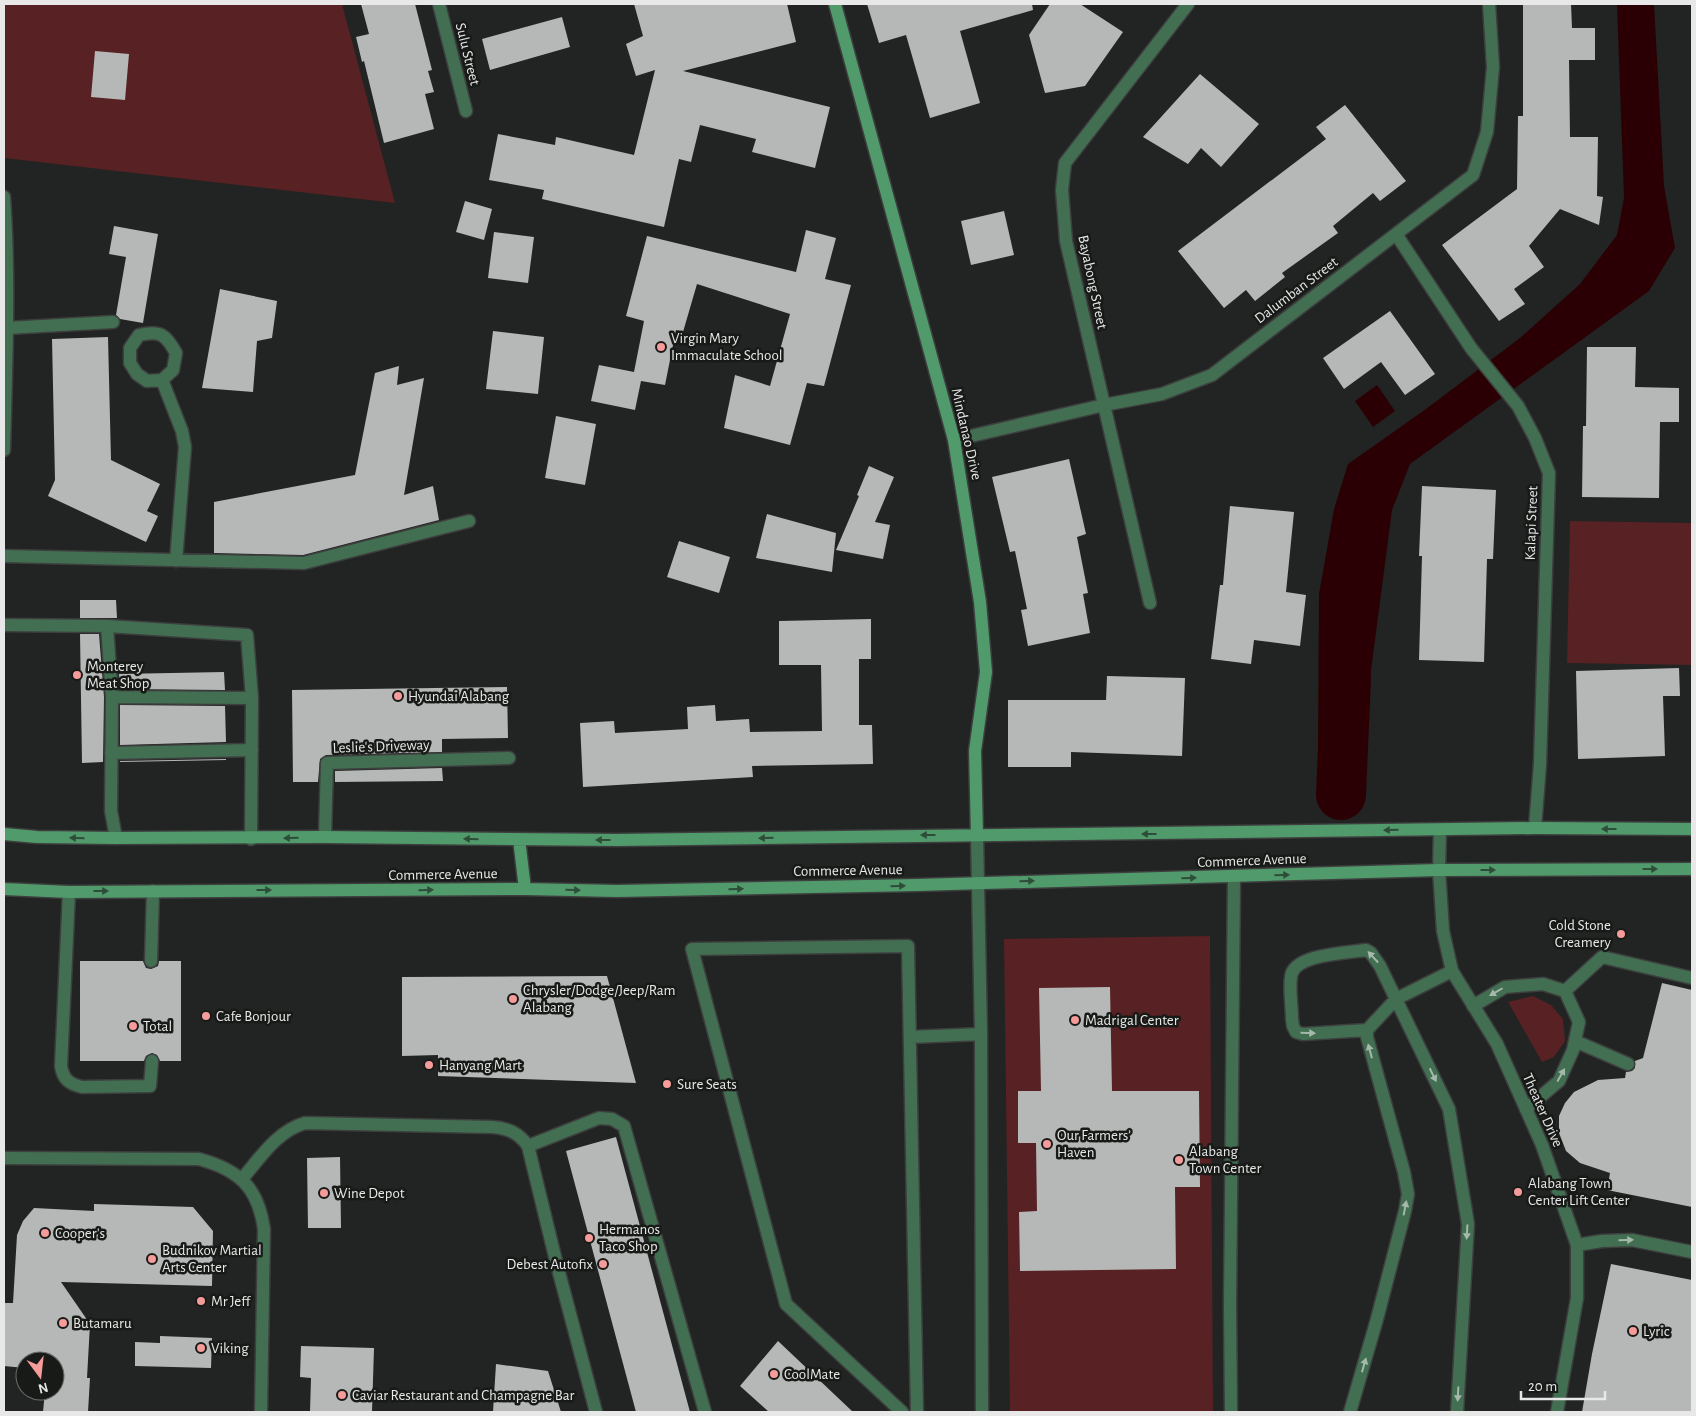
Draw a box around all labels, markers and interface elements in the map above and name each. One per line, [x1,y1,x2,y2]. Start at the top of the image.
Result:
street label: Sulu Street [453,21,483,87]
street label: Bayabong Street [1075,234,1110,331]
street label: Dalumban Street [1252,254,1341,326]
place label: Virgin Mary Immaculate School [671,331,782,363]
marker: Virgin Mary Immaculate School [655,341,667,353]
street label: Mindanao Drive [949,387,984,481]
street label: Kalapi Street [1523,485,1540,561]
place label: Monterey Meat Shop [87,659,149,691]
marker: Monterey Meat Shop [71,669,83,681]
place label: Hyundai Alabang [408,689,510,704]
marker: Hyundai Alabang [392,690,404,702]
street label: Leslie's Driveway [332,737,430,756]
one-way arrow [1600,825,1616,833]
one-way arrow [1383,827,1399,835]
one-way arrow [1141,830,1157,838]
one-way arrow [920,831,936,839]
one-way arrow [68,834,84,842]
one-way arrow [282,834,298,842]
one-way arrow [758,834,774,842]
one-way arrow [462,835,478,843]
one-way arrow [595,836,611,844]
street label: Commerce Avenue [1197,851,1307,870]
street label: Commerce Avenue [793,862,903,879]
one-way arrow [1643,865,1659,873]
street label: Commerce Avenue [388,866,498,883]
one-way arrow [1480,866,1496,874]
one-way arrow [1275,871,1291,879]
one-way arrow [1181,873,1197,881]
one-way arrow [1019,877,1035,885]
one-way arrow [891,882,907,890]
one-way arrow [728,884,744,892]
one-way arrow [256,886,272,894]
one-way arrow [419,886,435,894]
one-way arrow [566,886,582,894]
one-way arrow [94,887,110,895]
place label: Cold Stone Creamery [1549,918,1612,950]
marker: Cold Stone Creamery [1615,928,1627,940]
one-way arrow [1367,951,1378,963]
place label: Chrysler/Dodge/Jeep/Ram Alabang [523,983,675,1015]
one-way arrow [1490,988,1503,997]
marker: Chrysler/Dodge/Jeep/Ram Alabang [507,993,519,1005]
place label: Cafe Bonjour [216,1009,291,1024]
marker: Cafe Bonjour [200,1010,212,1022]
place label: Madrigal Center [1085,1013,1179,1028]
marker: Madrigal Center [1069,1014,1081,1026]
place label: Total [143,1019,172,1034]
marker: Total [127,1020,139,1032]
one-way arrow [1300,1029,1316,1037]
one-way arrow [1366,1043,1374,1058]
place label: Hanyang Mart [439,1058,522,1073]
marker: Hanyang Mart [423,1059,435,1071]
one-way arrow [1428,1067,1437,1082]
one-way arrow [1557,1068,1565,1083]
street label: Theater Drive [1520,1071,1565,1149]
place label: Sure Seats [677,1077,737,1092]
marker: Sure Seats [661,1078,673,1090]
place label: Our Farmers’ Haven [1057,1128,1131,1160]
marker: Our Farmers’ Haven [1041,1138,1053,1150]
place label: Alabang Town Center [1189,1144,1261,1176]
marker: Alabang Town Center [1173,1154,1185,1166]
place label: Alabang Town Center Lift Center [1528,1176,1629,1208]
place label: Wine Depot [334,1186,405,1201]
marker: Alabang Town Center Lift Center [1512,1186,1524,1198]
marker: Wine Depot [318,1187,330,1199]
one-way arrow [1401,1201,1409,1216]
place label: Hermanos Taco Shop [599,1222,660,1254]
one-way arrow [1463,1224,1471,1240]
place label: Cooper's [55,1226,105,1241]
marker: Cooper's [39,1227,51,1239]
marker: Hermanos Taco Shop [583,1232,595,1244]
one-way arrow [1618,1236,1634,1244]
place label: Budnikov Martial Arts Center [162,1243,262,1275]
marker: Budnikov Martial Arts Center [146,1253,158,1265]
place label: Debest Autofix [506,1257,593,1272]
marker: Debest Autofix [597,1258,609,1270]
place label: Mr Jeff [211,1294,252,1309]
marker: Mr Jeff [195,1295,207,1307]
place label: Butamaru [73,1316,132,1331]
marker: Butamaru [57,1317,69,1329]
place label: Lyric [1643,1324,1670,1339]
marker: Lyric [1627,1325,1639,1337]
place label: Viking [211,1341,249,1356]
marker: Viking [195,1342,207,1354]
north arrow [15,1351,65,1401]
one-way arrow [1360,1358,1368,1373]
place label: CoolMate [784,1367,840,1382]
marker: CoolMate [768,1368,780,1380]
scale bar [1521,1368,1605,1400]
text: 20 m [1528,1379,1557,1394]
text: N [37,1380,50,1396]
one-way arrow [1453,1386,1461,1402]
place label: Caviar Restaurant and Champagne Bar [352,1388,575,1403]
marker: Caviar Restaurant and Champagne Bar [336,1389,348,1401]

